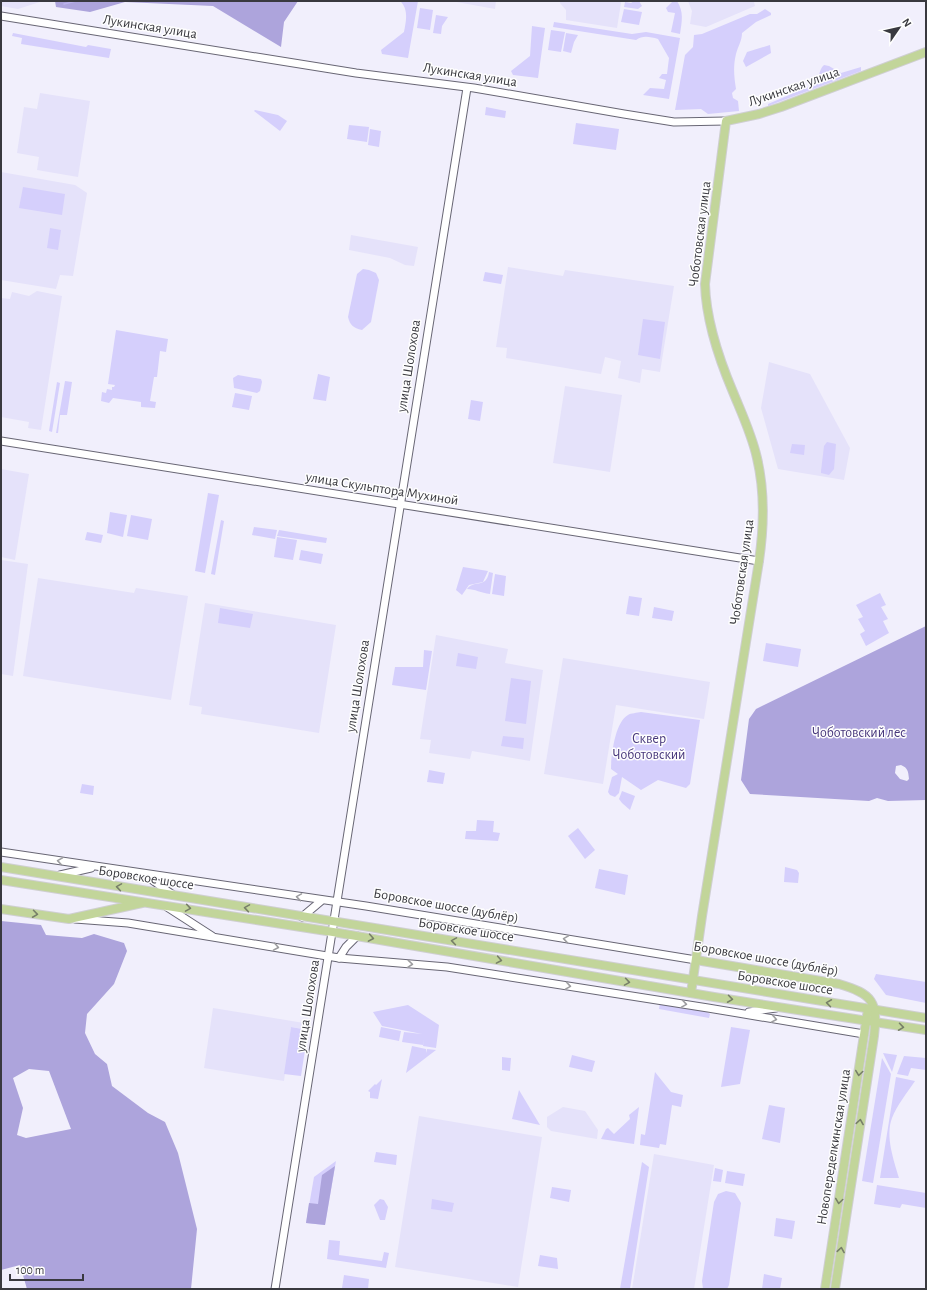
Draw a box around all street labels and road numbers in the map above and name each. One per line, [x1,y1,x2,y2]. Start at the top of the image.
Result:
street label: Лукинская улица [102,13,199,41]
street label: Лукинская улица [422,61,519,89]
street label: Лукинская улица [747,65,842,109]
street label: Чоботовская улица [687,180,714,288]
street label: улица Шолохова [395,318,423,414]
street label: улица Скульптора Мухиной [304,470,459,508]
street label: Чоботовская улица [728,518,756,626]
street label: улица Шолохова [344,638,372,734]
street label: Боровское шоссе [97,864,195,892]
street label: Боровское шоссе (дублёр) [372,886,520,926]
street label: Боровское шоссе [417,916,515,944]
street label: Боровское шоссе (дублёр) [692,939,840,979]
street label: улица Шолохова [294,958,322,1054]
street label: Боровское шоссе [736,969,834,997]
street label: Новопеределкинская улица [815,1067,853,1226]

